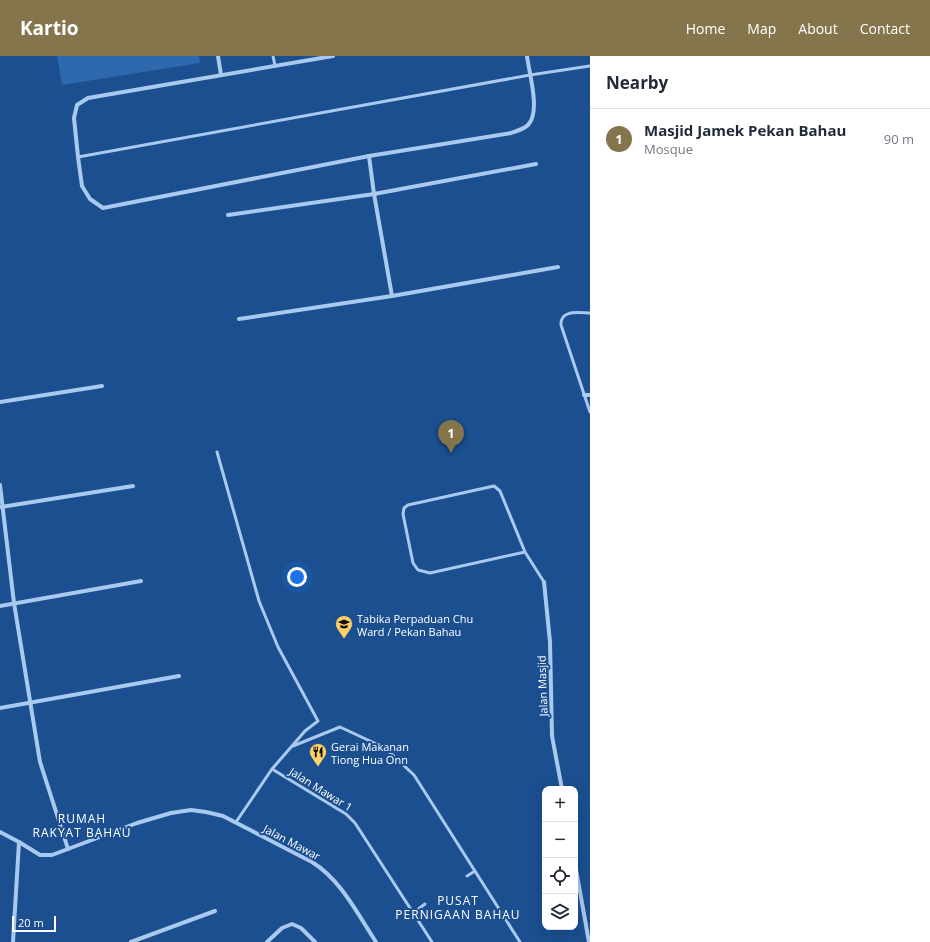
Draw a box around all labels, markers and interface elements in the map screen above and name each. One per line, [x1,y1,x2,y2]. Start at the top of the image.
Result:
text: Kartio [20,15,79,41]
text: Home [686,19,725,38]
text: Map [747,19,776,38]
text: About [798,19,838,38]
text: Contact [860,19,910,38]
text: Nearby [606,71,668,94]
text: Masjid Jamek Pekan Bahau [644,120,846,140]
text: 1 [615,130,623,148]
text: 90 m [884,130,914,148]
text: Mosque [644,140,693,158]
pin: 1 [438,420,464,453]
your location [287,567,307,587]
place label: Tabika Perpaduan Chu Ward / Pekan Bahau [357,611,473,639]
school or university icon: Tabika Perpaduan Chu Ward / Pekan Bahau [334,614,354,639]
street label: Jalan Masjid [533,655,551,718]
place label: Gerai Makanan Tiong Hua Onn [331,739,409,767]
restaurant icon: Gerai Makanan Tiong Hua Onn [308,742,328,767]
street label: Jalan Mawar 1 [286,763,355,814]
map controls [542,786,578,930]
button: + [542,786,578,822]
district label: RUMAH RAKYAT BAHAU [33,810,131,841]
street label: Jalan Mawar [260,820,324,864]
button: − [542,822,578,858]
button: locate [542,858,578,894]
district label: PUSAT PERNIGAAN BAHAU [395,892,521,923]
button: layers [542,894,578,930]
scale bar [12,914,56,933]
text: 20 m [18,915,44,930]

